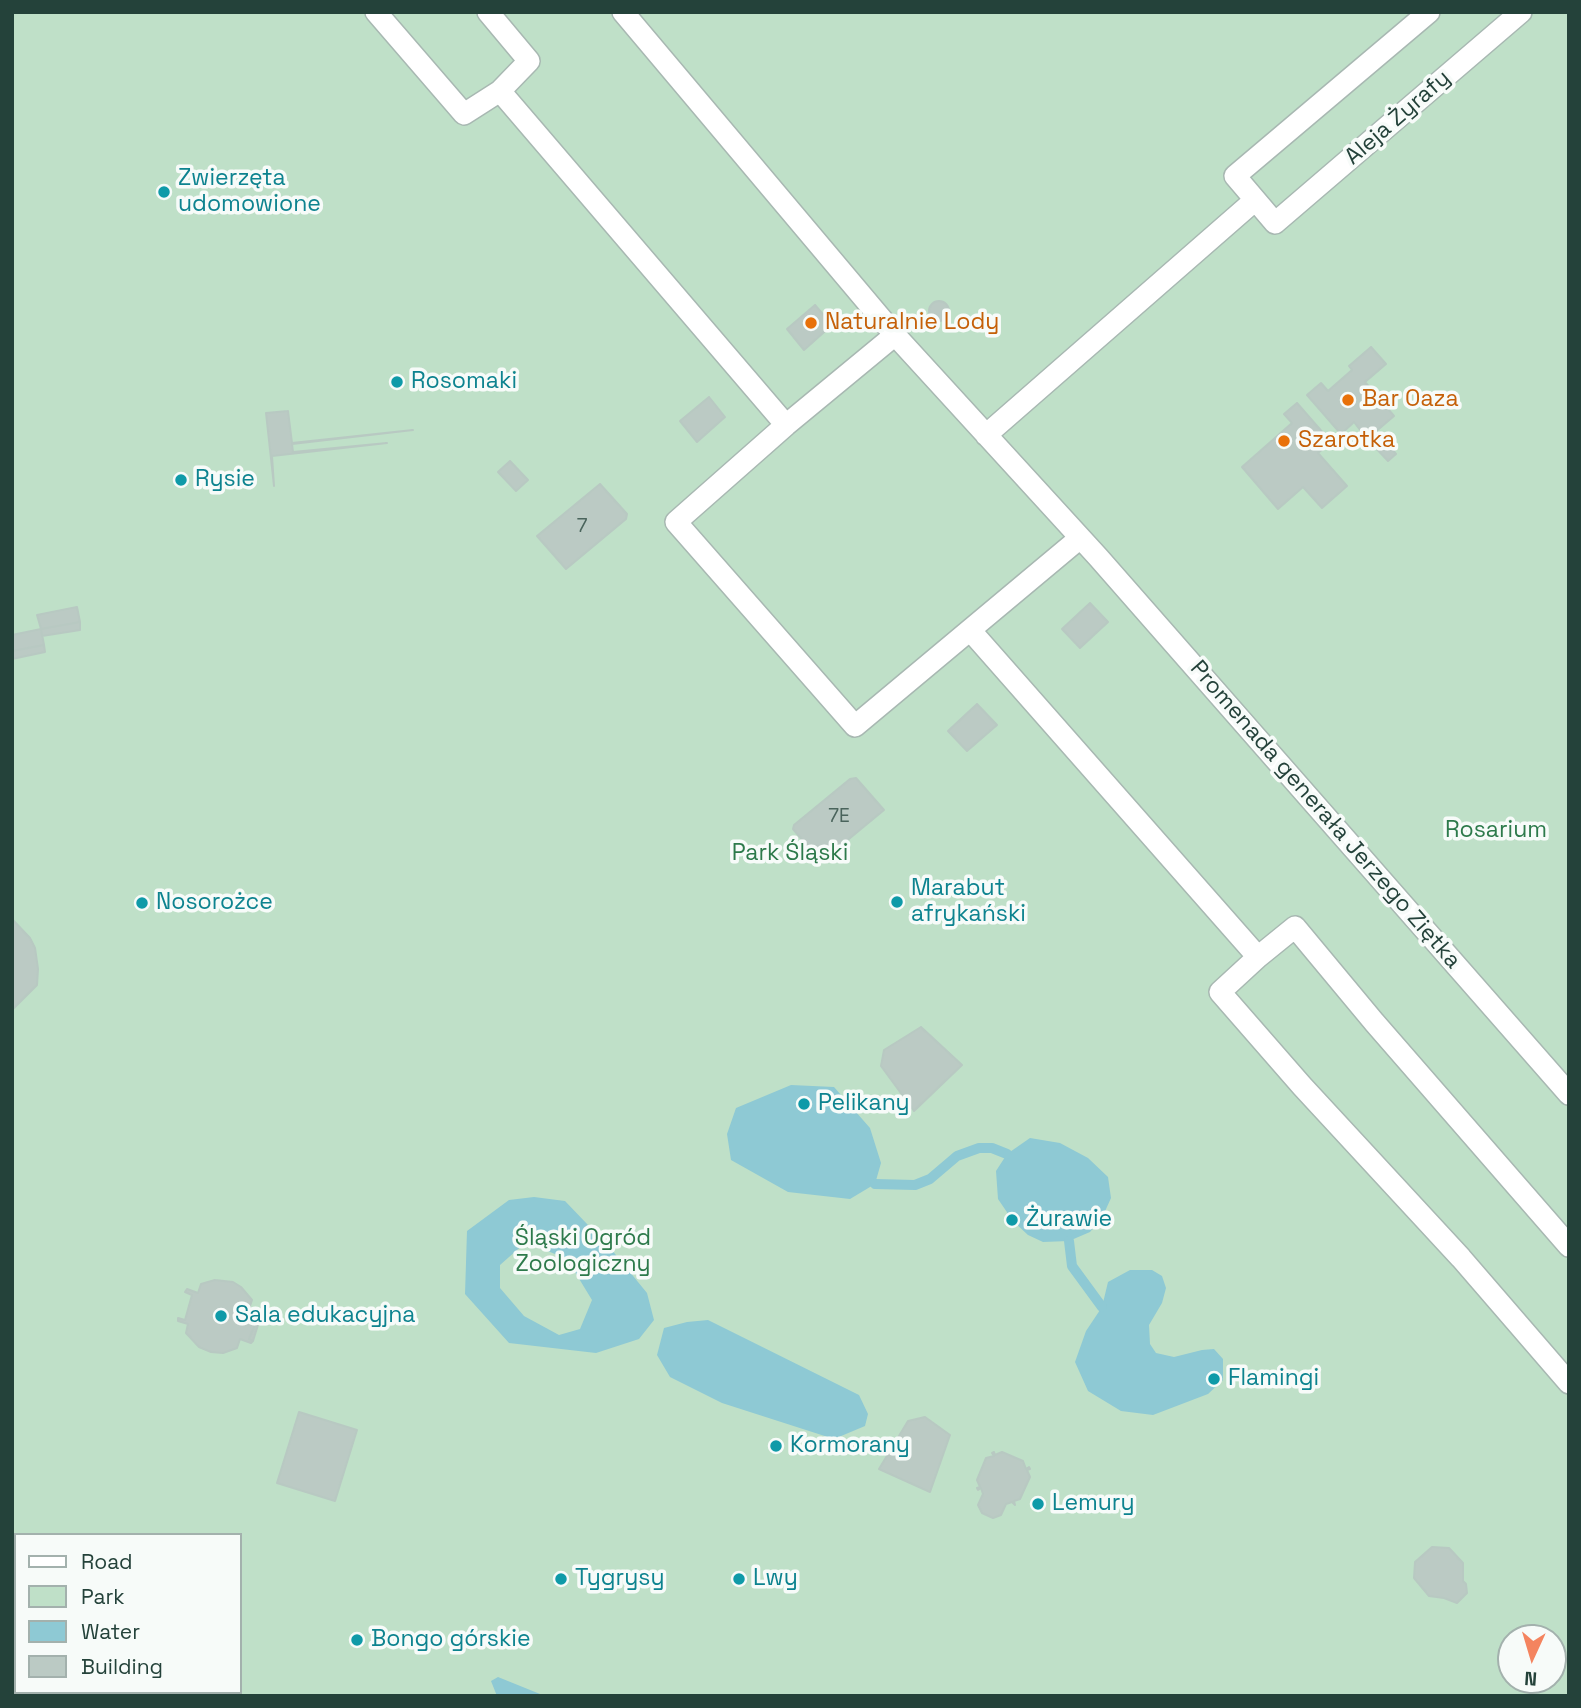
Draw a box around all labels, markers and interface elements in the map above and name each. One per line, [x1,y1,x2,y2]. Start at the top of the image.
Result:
street label: Aleja Żyrafy [1340,65,1456,171]
place label: Zwierzęta udomowione [178,165,321,219]
marker: Zwierzęta udomowione [156,184,172,200]
place label: Naturalnie Lody [825,309,999,337]
marker: Naturalnie Lody [803,315,819,331]
place label: Rosomaki [411,368,517,396]
marker: Rosomaki [389,374,405,390]
place label: Bar Oaza [1362,386,1459,414]
marker: Bar Oaza [1340,392,1356,408]
place label: Szarotka [1298,427,1395,455]
marker: Szarotka [1276,433,1292,449]
place label: Rysie [195,466,255,494]
marker: Rysie [173,472,189,488]
house number: 7 [577,516,587,538]
street label: Promenada generała Jerzego Ziętka [1184,655,1466,975]
house number: 7E [828,806,850,828]
park label: Rosarium [1445,817,1547,845]
park label: Park Śląski [732,840,848,868]
place label: Marabut afrykański [911,875,1026,929]
place label: Nosorożce [156,889,273,917]
marker: Marabut afrykański [889,894,905,910]
marker: Nosorożce [134,895,150,911]
place label: Pelikany [818,1090,910,1118]
marker: Pelikany [796,1096,812,1112]
place label: Żurawie [1026,1206,1112,1234]
marker: Żurawie [1004,1212,1020,1228]
park label: Śląski Ogród Zoologiczny [515,1225,651,1279]
place label: Sala edukacyjna [235,1302,415,1330]
marker: Sala edukacyjna [213,1308,229,1324]
place label: Flamingi [1228,1365,1319,1393]
marker: Flamingi [1206,1371,1222,1387]
place label: Kormorany [790,1432,910,1460]
marker: Kormorany [768,1438,784,1454]
place label: Lemury [1052,1490,1135,1518]
marker: Lemury [1030,1496,1046,1512]
legend [14,1533,242,1694]
text: Road [81,1548,133,1575]
place label: Tygrysy [575,1565,665,1593]
place label: Lwy [753,1565,798,1593]
marker: Tygrysy [553,1571,569,1587]
marker: Lwy [731,1571,747,1587]
text: Park [81,1583,125,1610]
text: Water [81,1618,140,1645]
north arrow [1497,1624,1567,1694]
place label: Bongo górskie [371,1626,531,1654]
marker: Bongo górskie [349,1632,365,1648]
text: Building [81,1653,163,1680]
text: N [1523,1666,1538,1691]

